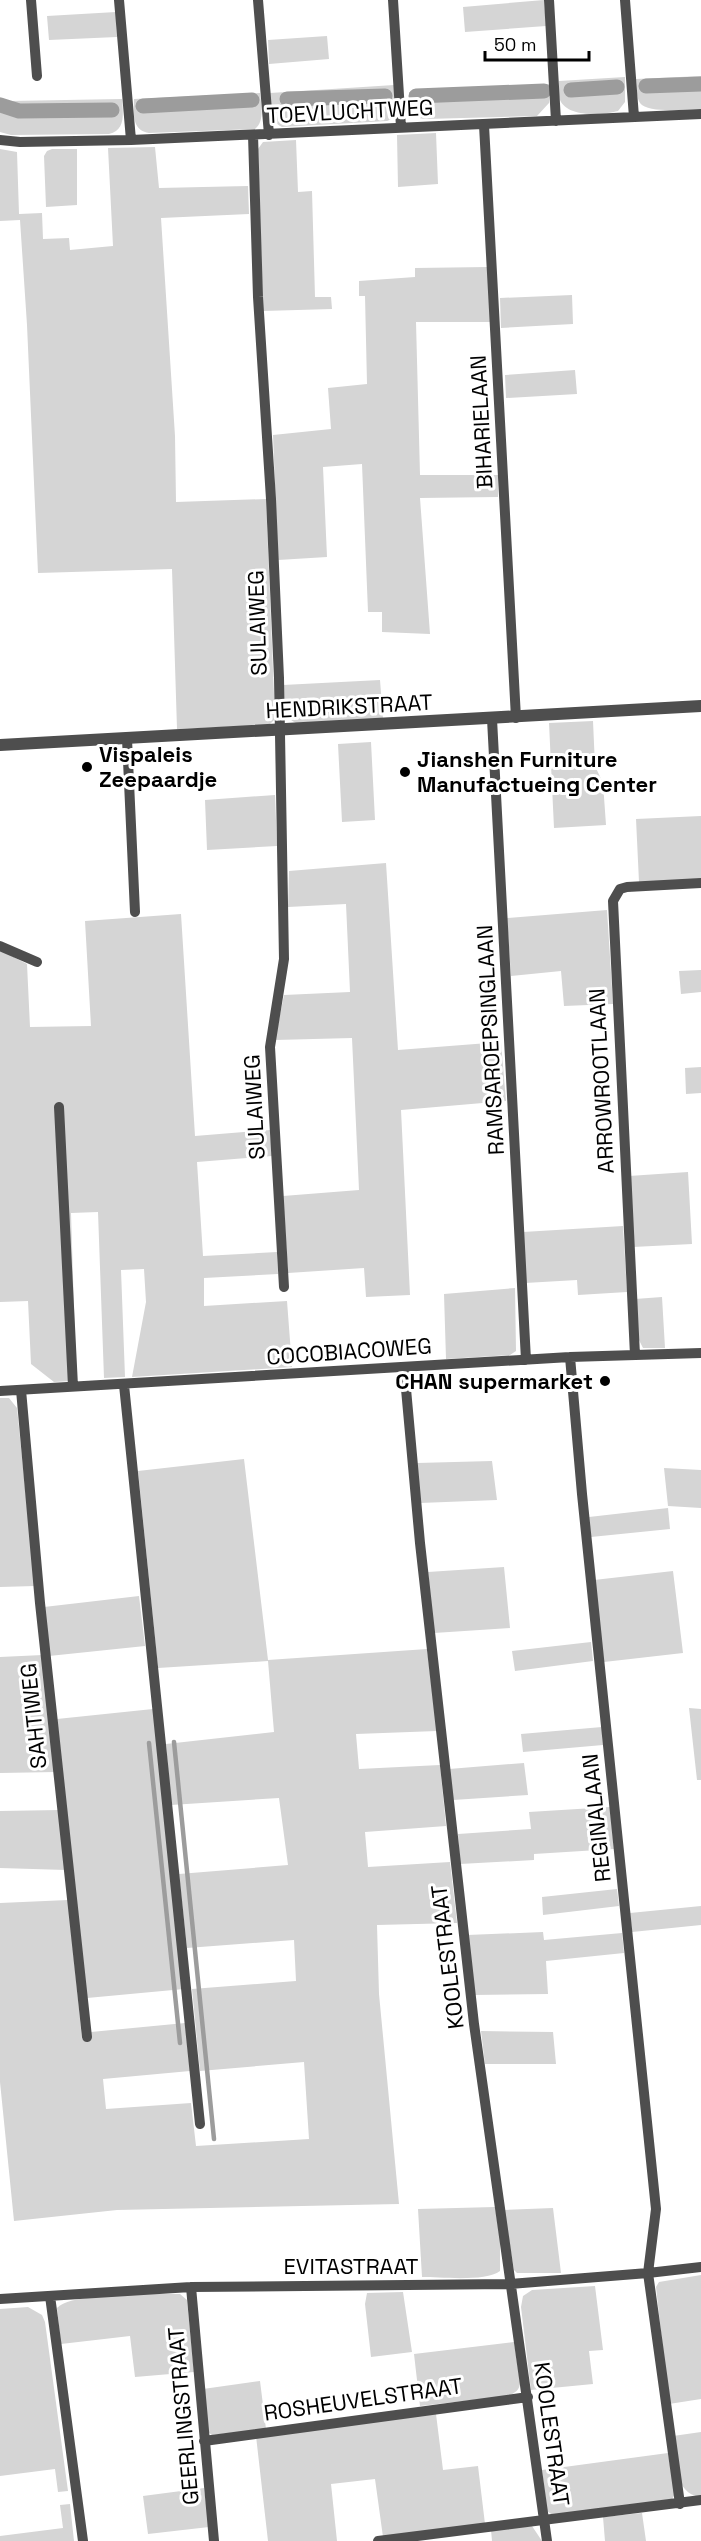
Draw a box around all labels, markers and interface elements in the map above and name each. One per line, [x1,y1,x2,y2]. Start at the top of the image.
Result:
scale bar [485,24,588,62]
text: 50 m [494,33,536,56]
street label: TOEVLUCHTWEG [266,93,434,129]
street label: BIHARIELAAN [464,354,498,490]
street label: SULAIWEG [241,570,273,676]
street label: HENDRIKSTRAAT [265,688,433,724]
place label: Vispaleis Zeepaardje [99,740,217,793]
place label: Jianshen Furniture Manufactueing Center [417,745,657,798]
marker: Vispaleis Zeepaardje [80,760,94,774]
marker: Jianshen Furniture Manufactueing Center [398,765,412,779]
street label: RAMSAROEPSINGLAAN [470,924,510,1156]
street label: ARROWROOTLAAN [582,988,620,1174]
street label: SULAIWEG [237,1054,271,1160]
street label: COCOBIACOWEG [265,1331,433,1371]
place label: CHAN supermarket [395,1367,593,1395]
marker: CHAN supermarket [598,1374,612,1388]
street label: SAHTIWEG [14,1662,52,1770]
street label: REGINALAAN [575,1752,617,1884]
street label: KOOLESTRAAT [424,1883,470,2031]
street label: EVITASTRAAT [283,2252,419,2280]
street label: GEERLINGSTRAAT [161,2326,205,2506]
street label: KOOLESTRAAT [528,2360,576,2508]
street label: ROSHEUVELSTRAAT [262,2371,464,2427]

